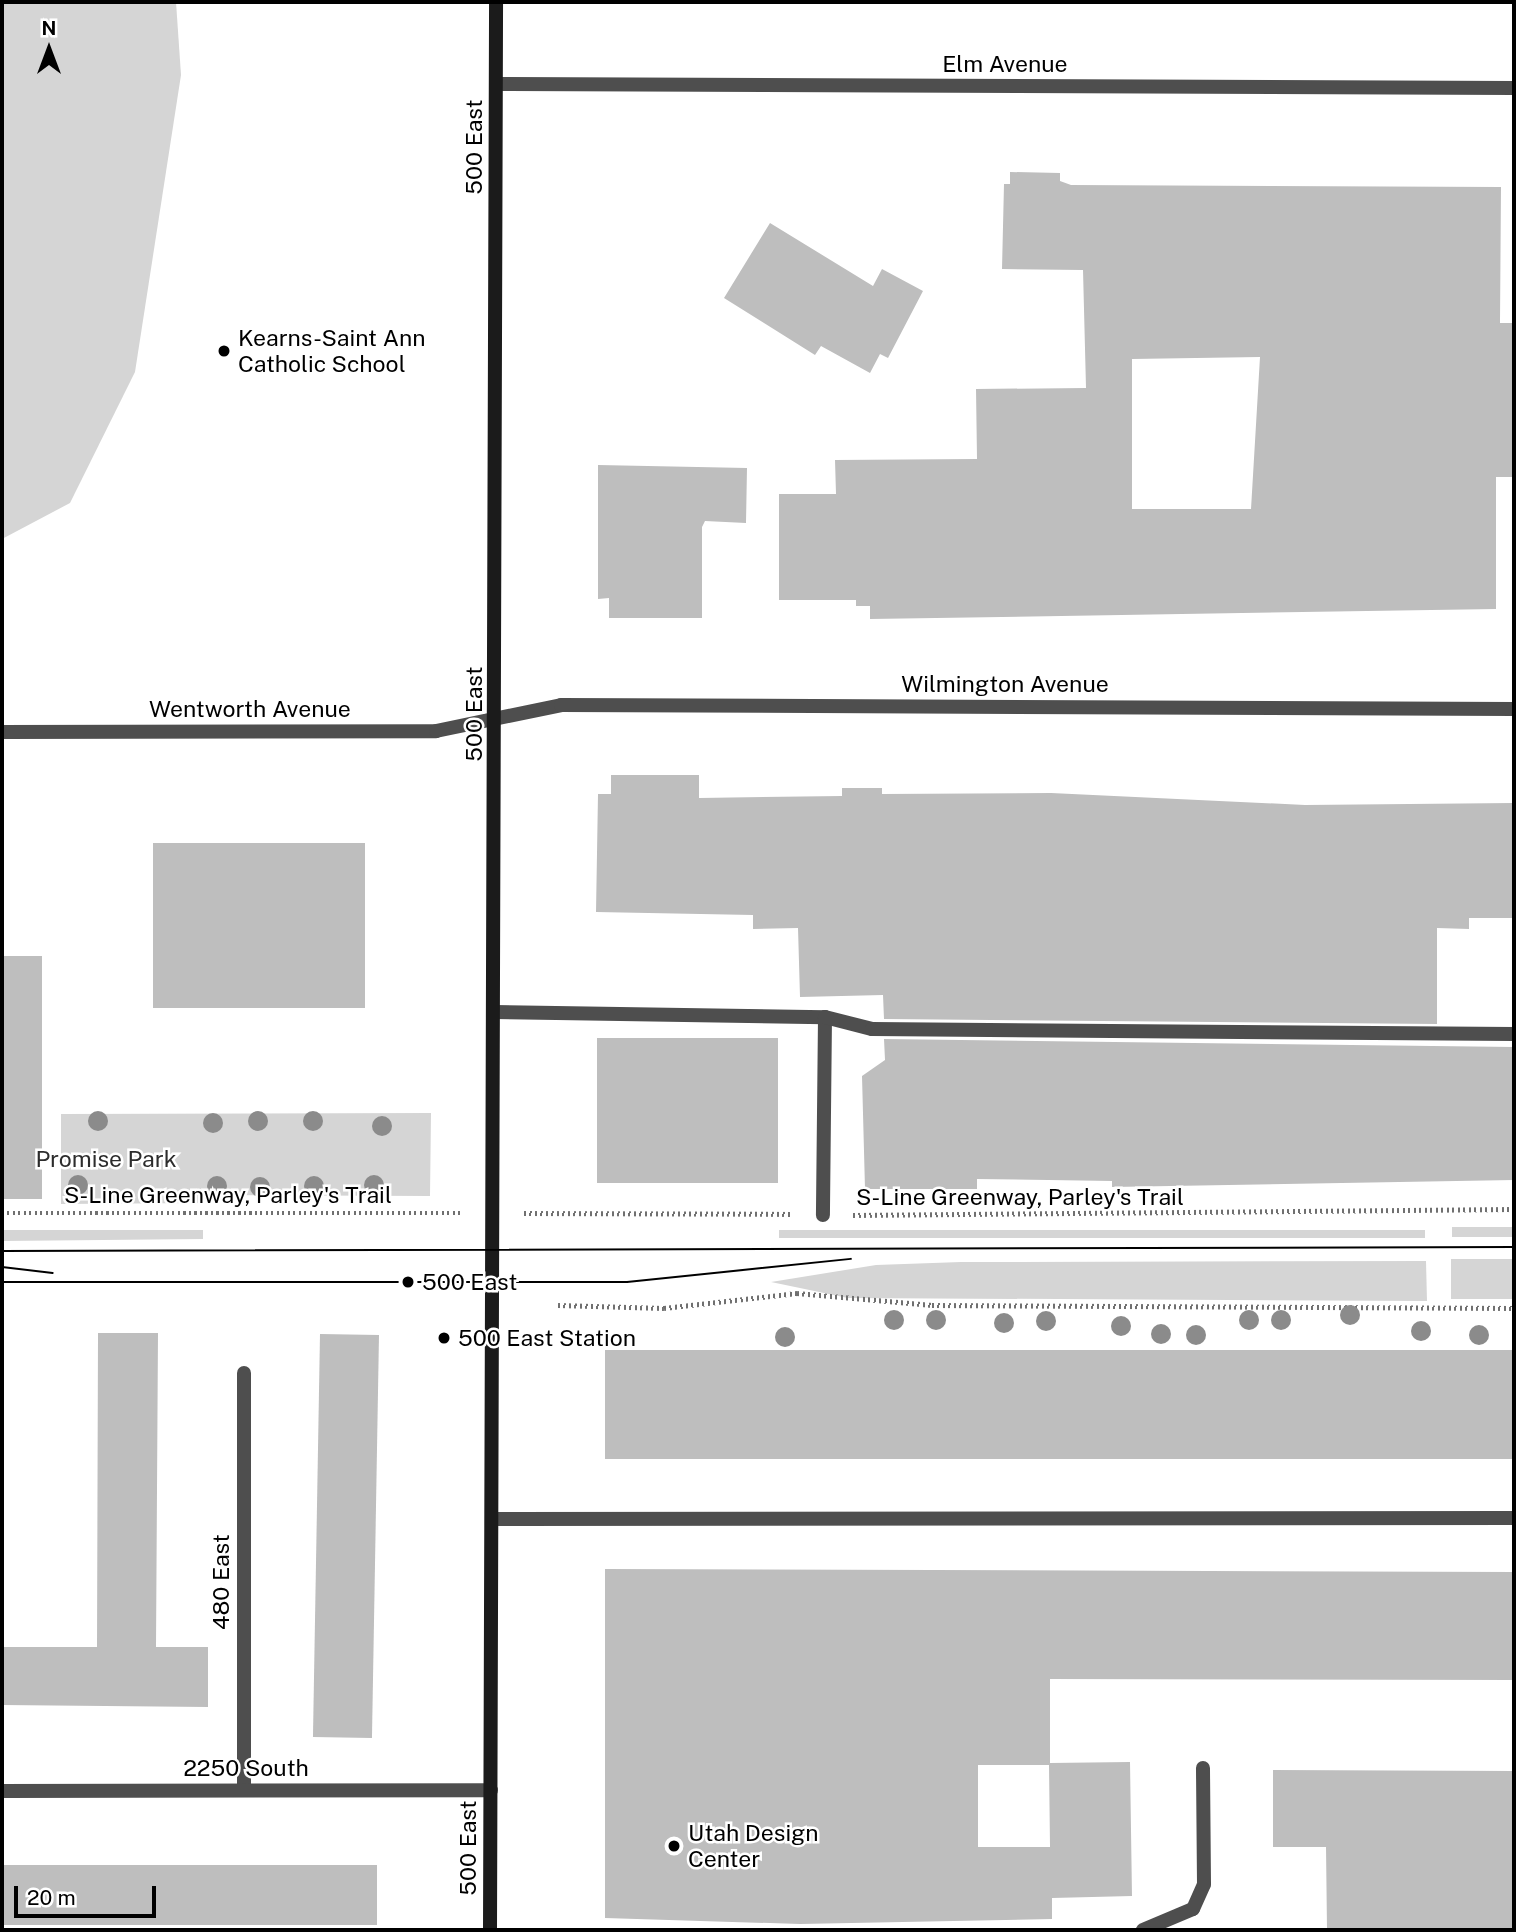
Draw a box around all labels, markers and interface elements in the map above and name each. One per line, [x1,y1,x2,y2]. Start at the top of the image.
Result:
north arrow [14,14,84,84]
text: N [42,17,56,39]
street label: Elm Avenue [942,50,1068,78]
street label: 500 East [460,99,488,195]
place label: Kearns-Saint Ann Catholic School [238,324,426,378]
marker: Kearns-Saint Ann Catholic School [216,343,232,359]
street label: 500 East [460,666,488,762]
street label: Wilmington Avenue [901,670,1109,698]
street label: Wentworth Avenue [149,695,351,723]
park label: Promise Park [35,1145,177,1173]
street label: S-Line Greenway, Parley's Trail [64,1181,392,1209]
street label: S-Line Greenway, Parley's Trail [856,1183,1184,1211]
place label: 500 East [422,1268,517,1296]
marker: 500 East [400,1274,416,1290]
place label: 500 East Station [458,1324,636,1352]
marker: 500 East Station [436,1330,452,1346]
street label: 480 East [207,1534,235,1630]
street label: 2250 South [183,1754,309,1782]
street label: 500 East [454,1800,482,1896]
place label: Utah Design Center [688,1819,819,1873]
marker: Utah Design Center [666,1838,682,1854]
scale bar [18,1872,159,1916]
text: 20 m [27,1885,76,1910]

